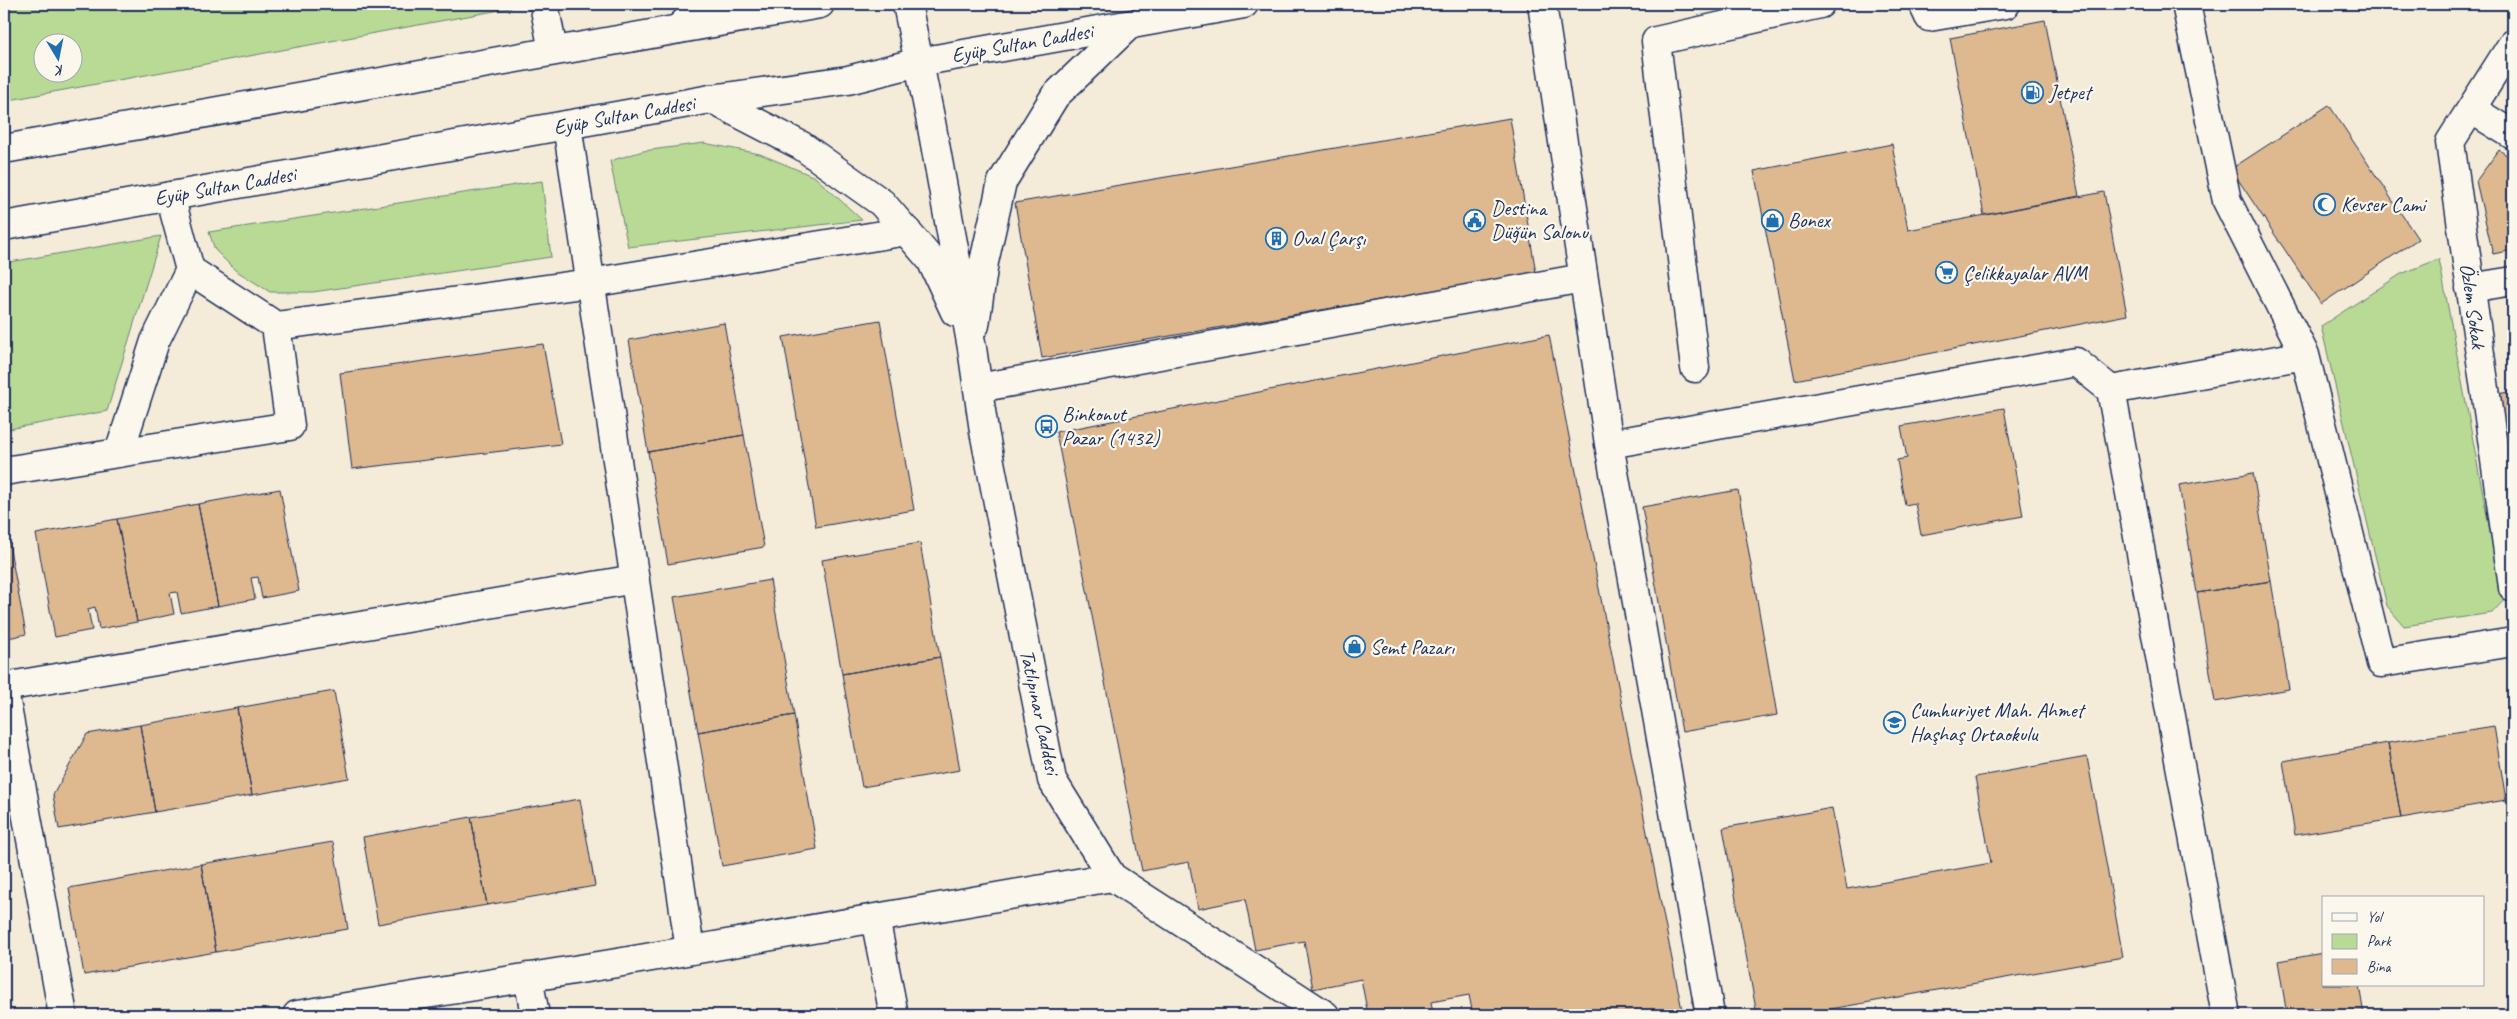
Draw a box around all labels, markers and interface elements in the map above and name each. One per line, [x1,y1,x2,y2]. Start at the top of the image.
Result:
street label: Eyüp Sultan Caddesi [949,17,1098,68]
north arrow [32,32,82,82]
text: K [52,61,65,80]
place label: Jetpet [2048,79,2094,105]
fuel station icon: Jetpet [2021,80,2045,104]
street label: Eyüp Sultan Caddesi [551,89,700,140]
street label: Eyüp Sultan Caddesi [152,160,301,211]
place label: Kevser Cami [2341,191,2428,217]
mosque icon: Kevser Cami [2313,192,2337,216]
place label: Destina Düğün Salonu [1491,195,1589,245]
place label: Bonex [1788,207,1832,233]
public building icon: Destina Düğün Salonu [1463,208,1487,232]
shop icon: Bonex [1760,208,1784,232]
place label: Oval Çarşı [1292,225,1367,251]
building icon: Oval Çarşı [1264,226,1288,250]
place label: Çelikkayalar AVM [1963,260,2089,286]
supermarket icon: Çelikkayalar AVM [1935,261,1959,285]
street label: Özlem Sokak [2454,262,2492,352]
place label: Binkonut Pazar (1432) [1062,401,1160,451]
bus stop icon: Binkonut Pazar (1432) [1034,414,1058,438]
place label: Semt Pazarı [1370,634,1455,660]
shop icon: Semt Pazarı [1342,635,1366,659]
street label: Tatlıpınar Caddesi [1014,647,1067,780]
place label: Cumhuriyet Mah. Ahmet Haşhaş Ortaokulu [1910,697,2087,747]
school or university icon: Cumhuriyet Mah. Ahmet Haşhaş Ortaokulu [1882,710,1906,734]
legend [2322,896,2484,986]
text: Yol [2367,908,2384,927]
text: Park [2367,932,2392,951]
text: Bina [2367,958,2392,977]

